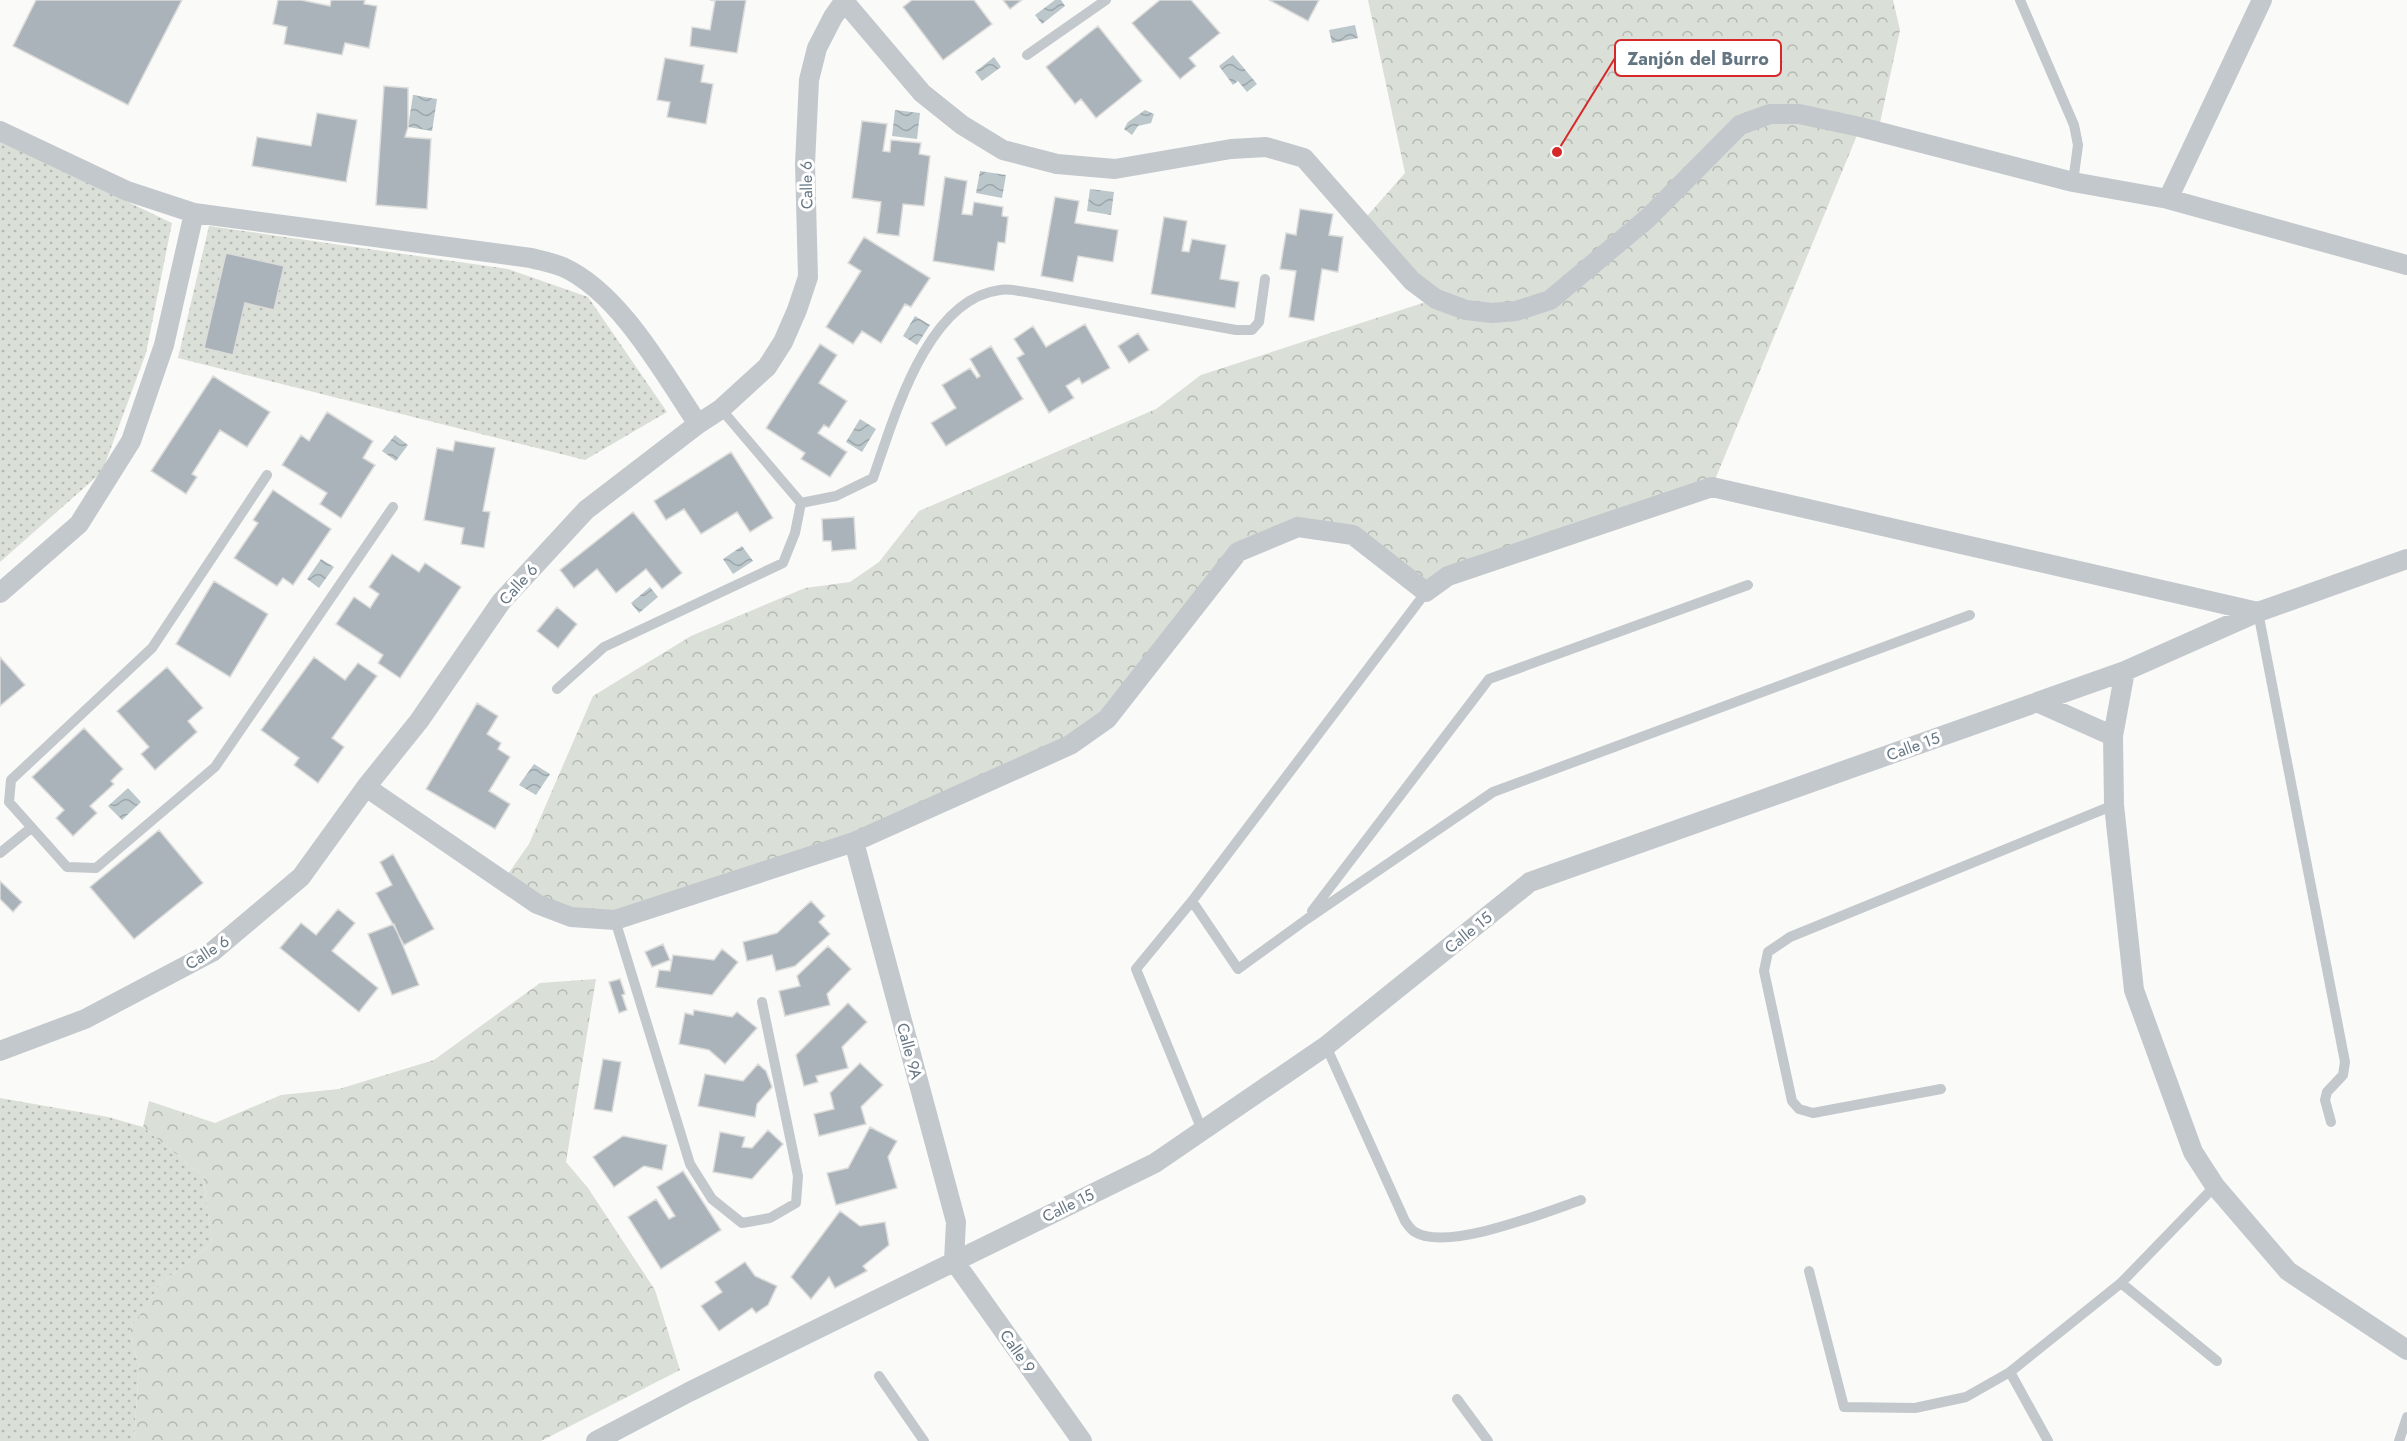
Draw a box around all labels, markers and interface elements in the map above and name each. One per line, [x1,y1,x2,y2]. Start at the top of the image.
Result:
callout: Zanjón del Burro [1615,40,1781,76]
text: Zanjón del Burro [1627,46,1769,72]
street label: Calle 6 [795,161,818,209]
street label: Calle 6 [494,559,543,610]
street label: Calle 15 [1883,726,1943,767]
street label: Calle 15 [1440,906,1497,959]
street label: Calle 6 [181,930,234,975]
street label: Calle 9A [891,1020,928,1082]
street label: Calle 15 [1038,1183,1098,1228]
street label: Calle 9 [994,1325,1041,1378]

